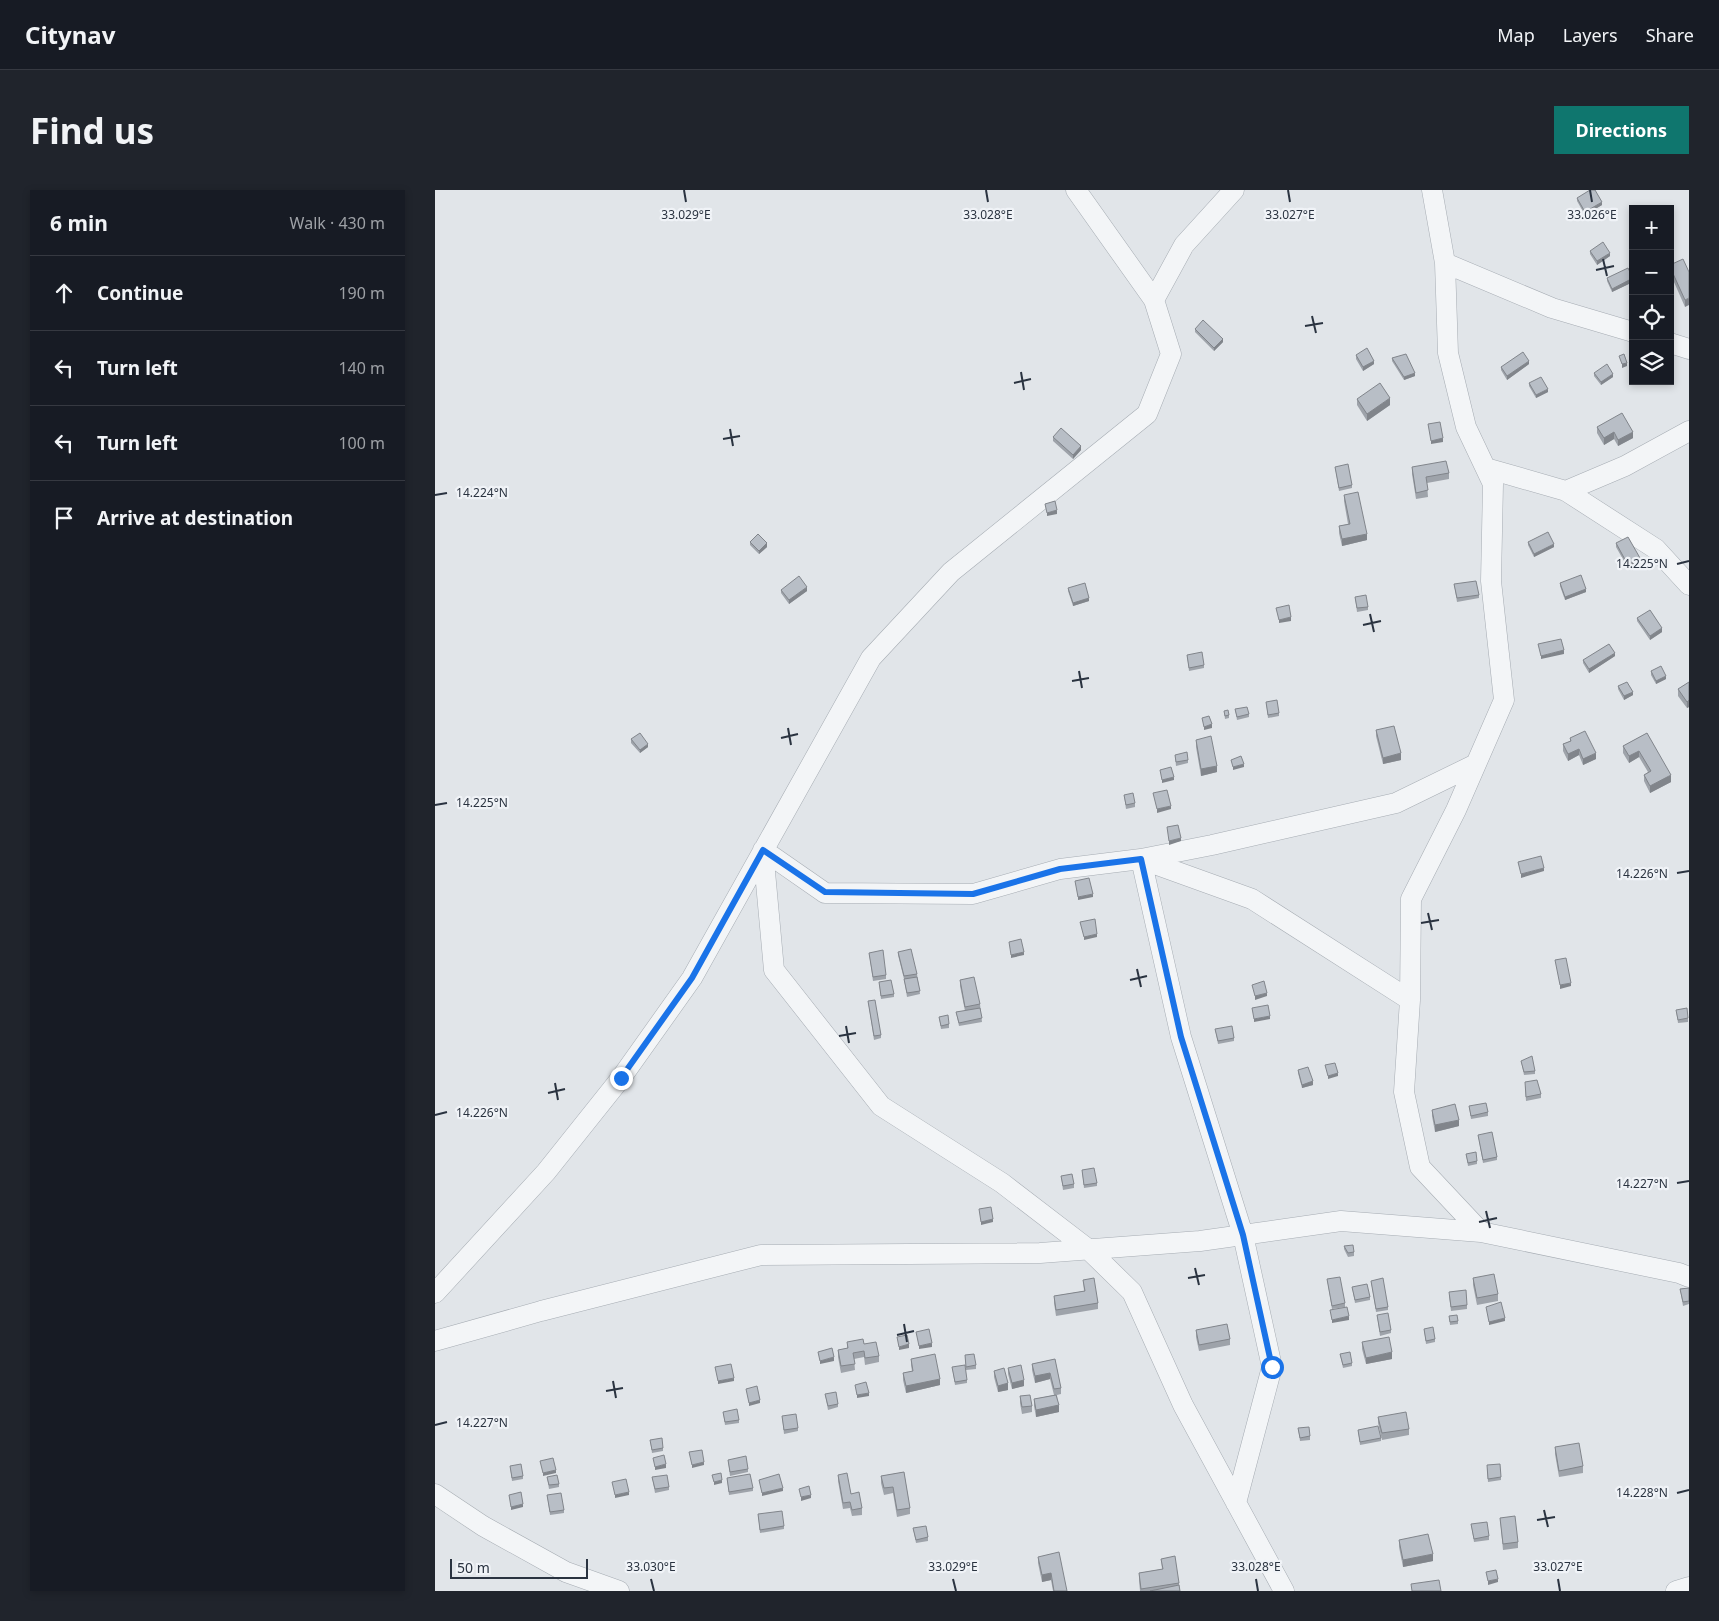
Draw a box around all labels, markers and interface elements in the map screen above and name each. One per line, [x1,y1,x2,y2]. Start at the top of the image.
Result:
text: Citynav [25,18,115,51]
text: Map [1497,23,1535,47]
text: Layers [1563,23,1618,47]
text: Share [1646,23,1694,47]
button: Directions [1554,106,1689,154]
text: Find us [30,107,154,154]
map controls [1629,205,1674,385]
button: + [1629,205,1674,250]
text: 33.029°E [661,206,711,223]
text: 33.028°E [963,206,1013,223]
text: 33.027°E [1265,206,1315,223]
text: 33.026°E [1567,206,1617,223]
text: 6 min [50,209,108,237]
text: Walk · 430 m [290,212,385,234]
button: − [1629,250,1674,295]
icon: ahead [50,279,78,307]
text: Continue [97,280,183,306]
text: 190 m [338,282,385,304]
button: locate [1629,295,1674,340]
button: layers [1629,340,1674,385]
icon: left [50,354,78,382]
text: Turn left [97,355,178,381]
text: 140 m [338,357,385,379]
icon: left [50,429,78,457]
text: Turn left [97,430,178,456]
text: 100 m [338,432,385,454]
text: 14.224°N [456,484,508,501]
icon: arrive [50,504,78,532]
text: Arrive at destination [97,505,293,531]
text: 14.225°N [1616,555,1668,572]
text: 14.225°N [456,794,508,811]
text: 14.226°N [1616,865,1668,882]
route end [610,1067,633,1090]
text: 14.226°N [456,1104,508,1121]
text: 14.227°N [1616,1175,1668,1192]
route start [1261,1356,1284,1379]
text: 14.227°N [456,1414,508,1431]
text: 14.228°N [1616,1484,1668,1501]
scale bar [450,1556,587,1579]
text: 50 m [457,1558,490,1577]
text: 33.030°E [626,1558,676,1575]
text: 33.029°E [928,1558,978,1575]
text: 33.028°E [1231,1558,1281,1575]
text: 33.027°E [1533,1558,1583,1575]

